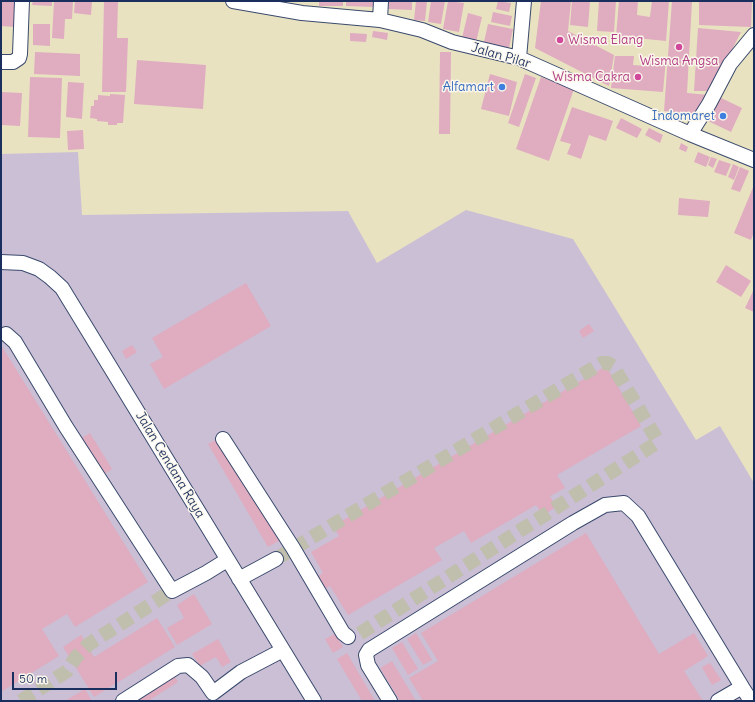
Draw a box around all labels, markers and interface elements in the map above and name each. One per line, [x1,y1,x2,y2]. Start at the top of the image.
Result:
place label: Wisma Elang [568,32,643,48]
marker: Wisma Elang [555,35,565,45]
street label: Jalan Pilar [469,40,533,72]
marker: Wisma Angsa [674,42,684,52]
place label: Wisma Angsa [639,53,719,69]
place label: Wisma Cakra [552,69,630,85]
marker: Wisma Cakra [633,72,643,82]
place label: Alfamart [443,79,494,95]
marker: Alfamart [497,82,507,92]
place label: Indomaret [652,108,715,124]
marker: Indomaret [718,111,728,121]
street label: Jalan Cendana Raya [132,409,208,521]
scale bar [14,664,119,690]
text: 50 m [19,671,47,686]

